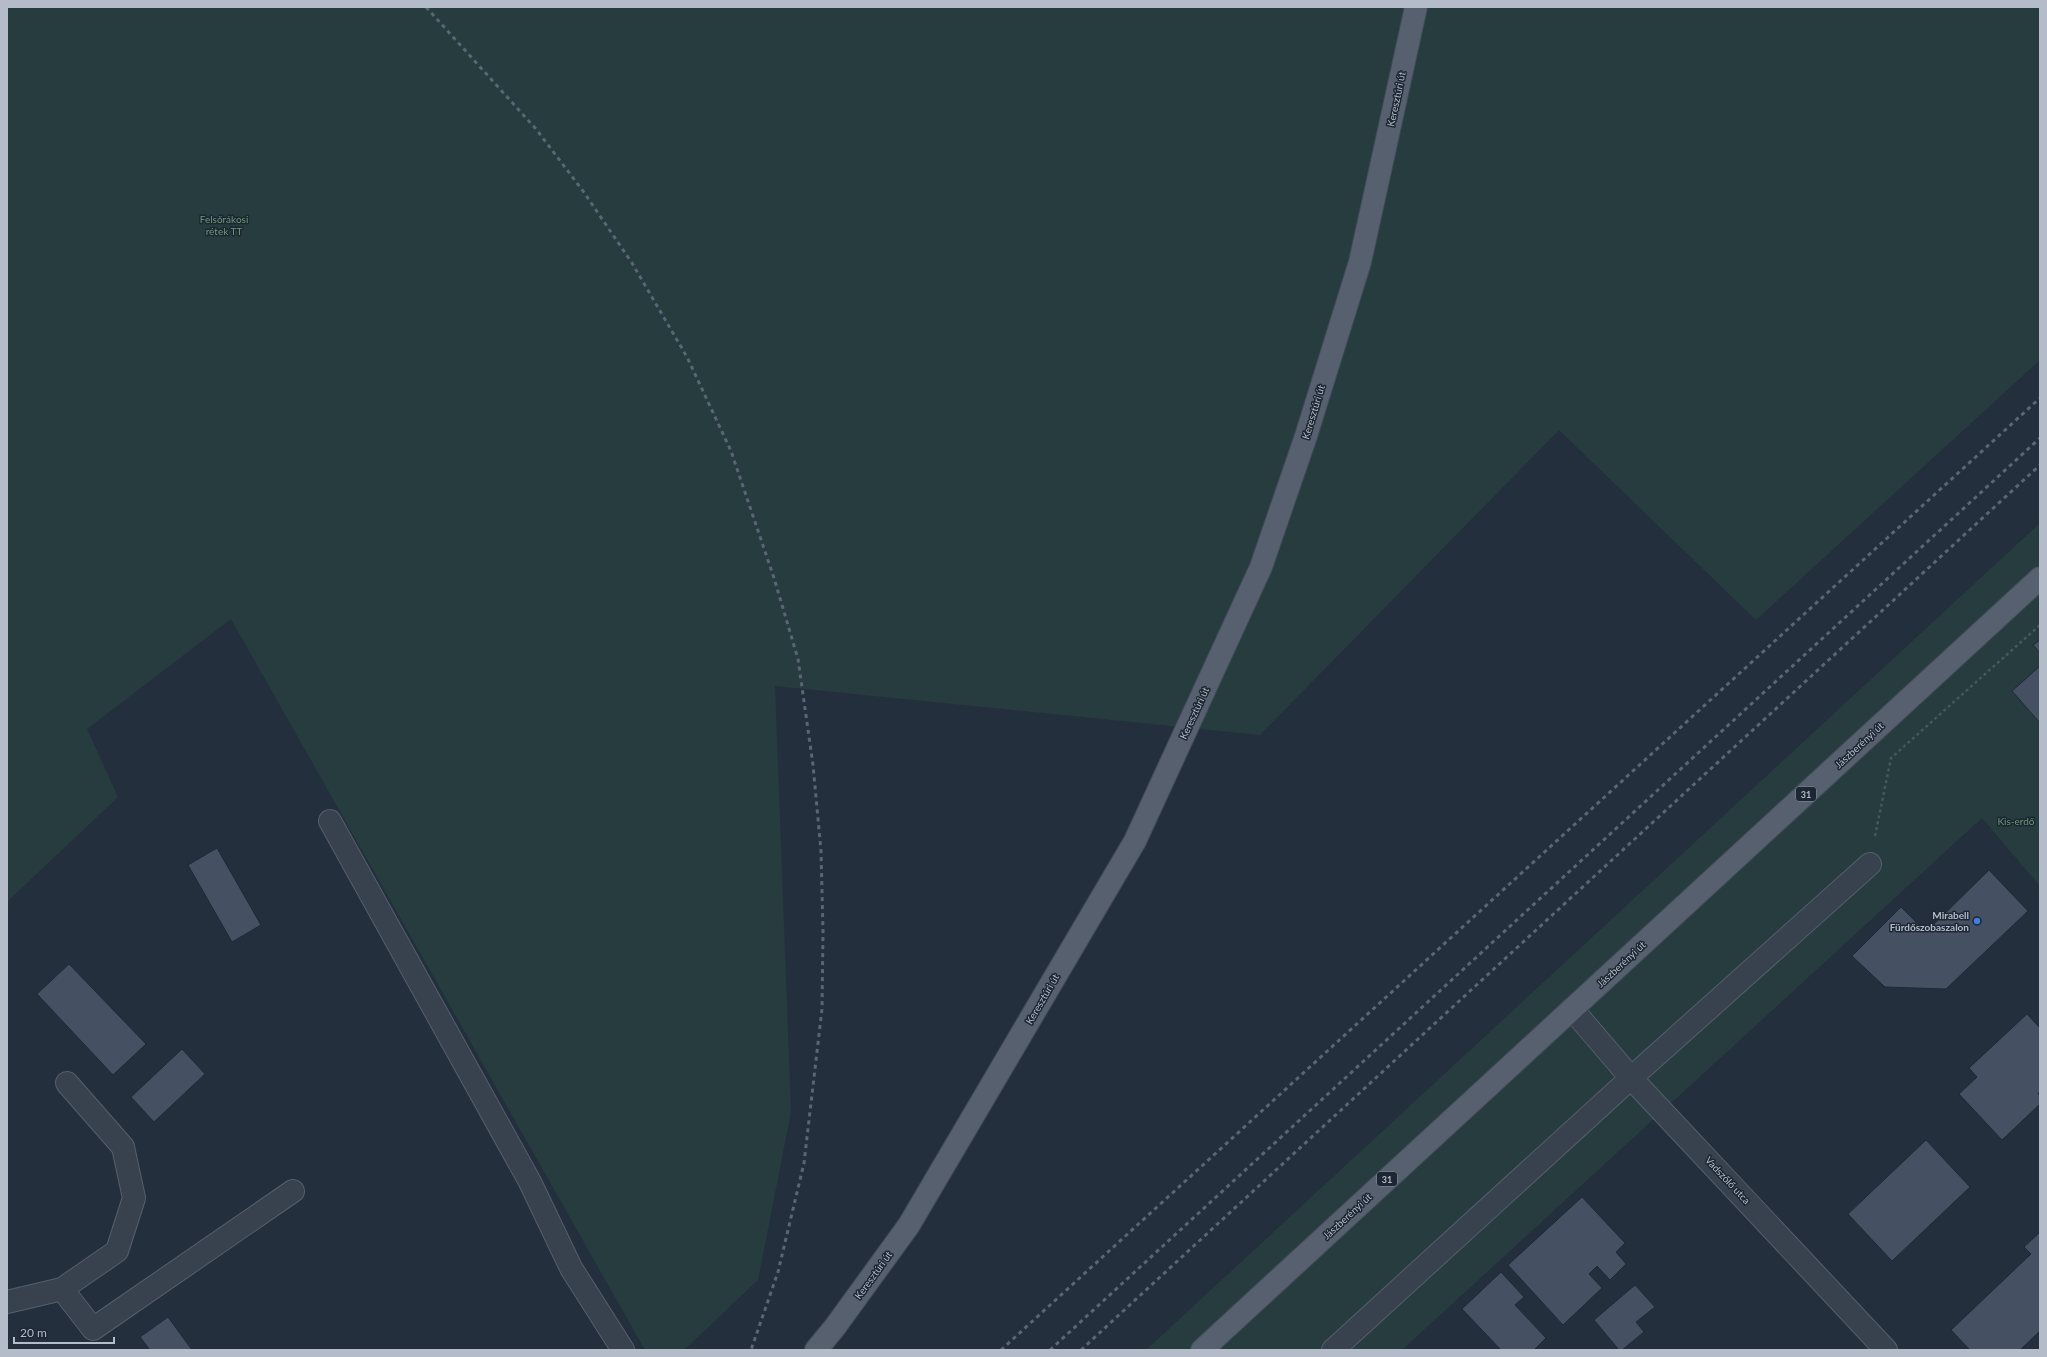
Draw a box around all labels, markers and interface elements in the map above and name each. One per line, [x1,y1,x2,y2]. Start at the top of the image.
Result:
street label: Keresztúri út [1384,70,1408,128]
park label: Felsőrákosi rétek TT [200,213,248,237]
street label: Keresztúri út [1299,383,1327,441]
street label: Keresztúri út [1177,685,1211,741]
street label: Jászberényi út [1832,719,1886,771]
road number: 31 [1796,787,1816,801]
park label: Kis-erdő [1997,815,2035,827]
place label: Mirabell Fürdőszobaszalon [1890,909,1969,933]
marker: Mirabell Fürdőszobaszalon [1972,916,1982,926]
street label: Jászberényi út [1594,938,1648,990]
street label: Keresztúri út [1023,971,1061,1026]
street label: Vadszőlő utca [1703,1154,1753,1206]
road number: 31 [1377,1172,1397,1186]
street label: Jászberényi út [1320,1190,1374,1242]
street label: Keresztúri út [852,1248,895,1301]
scale bar [14,1319,114,1345]
text: 20 m [20,1325,47,1340]

